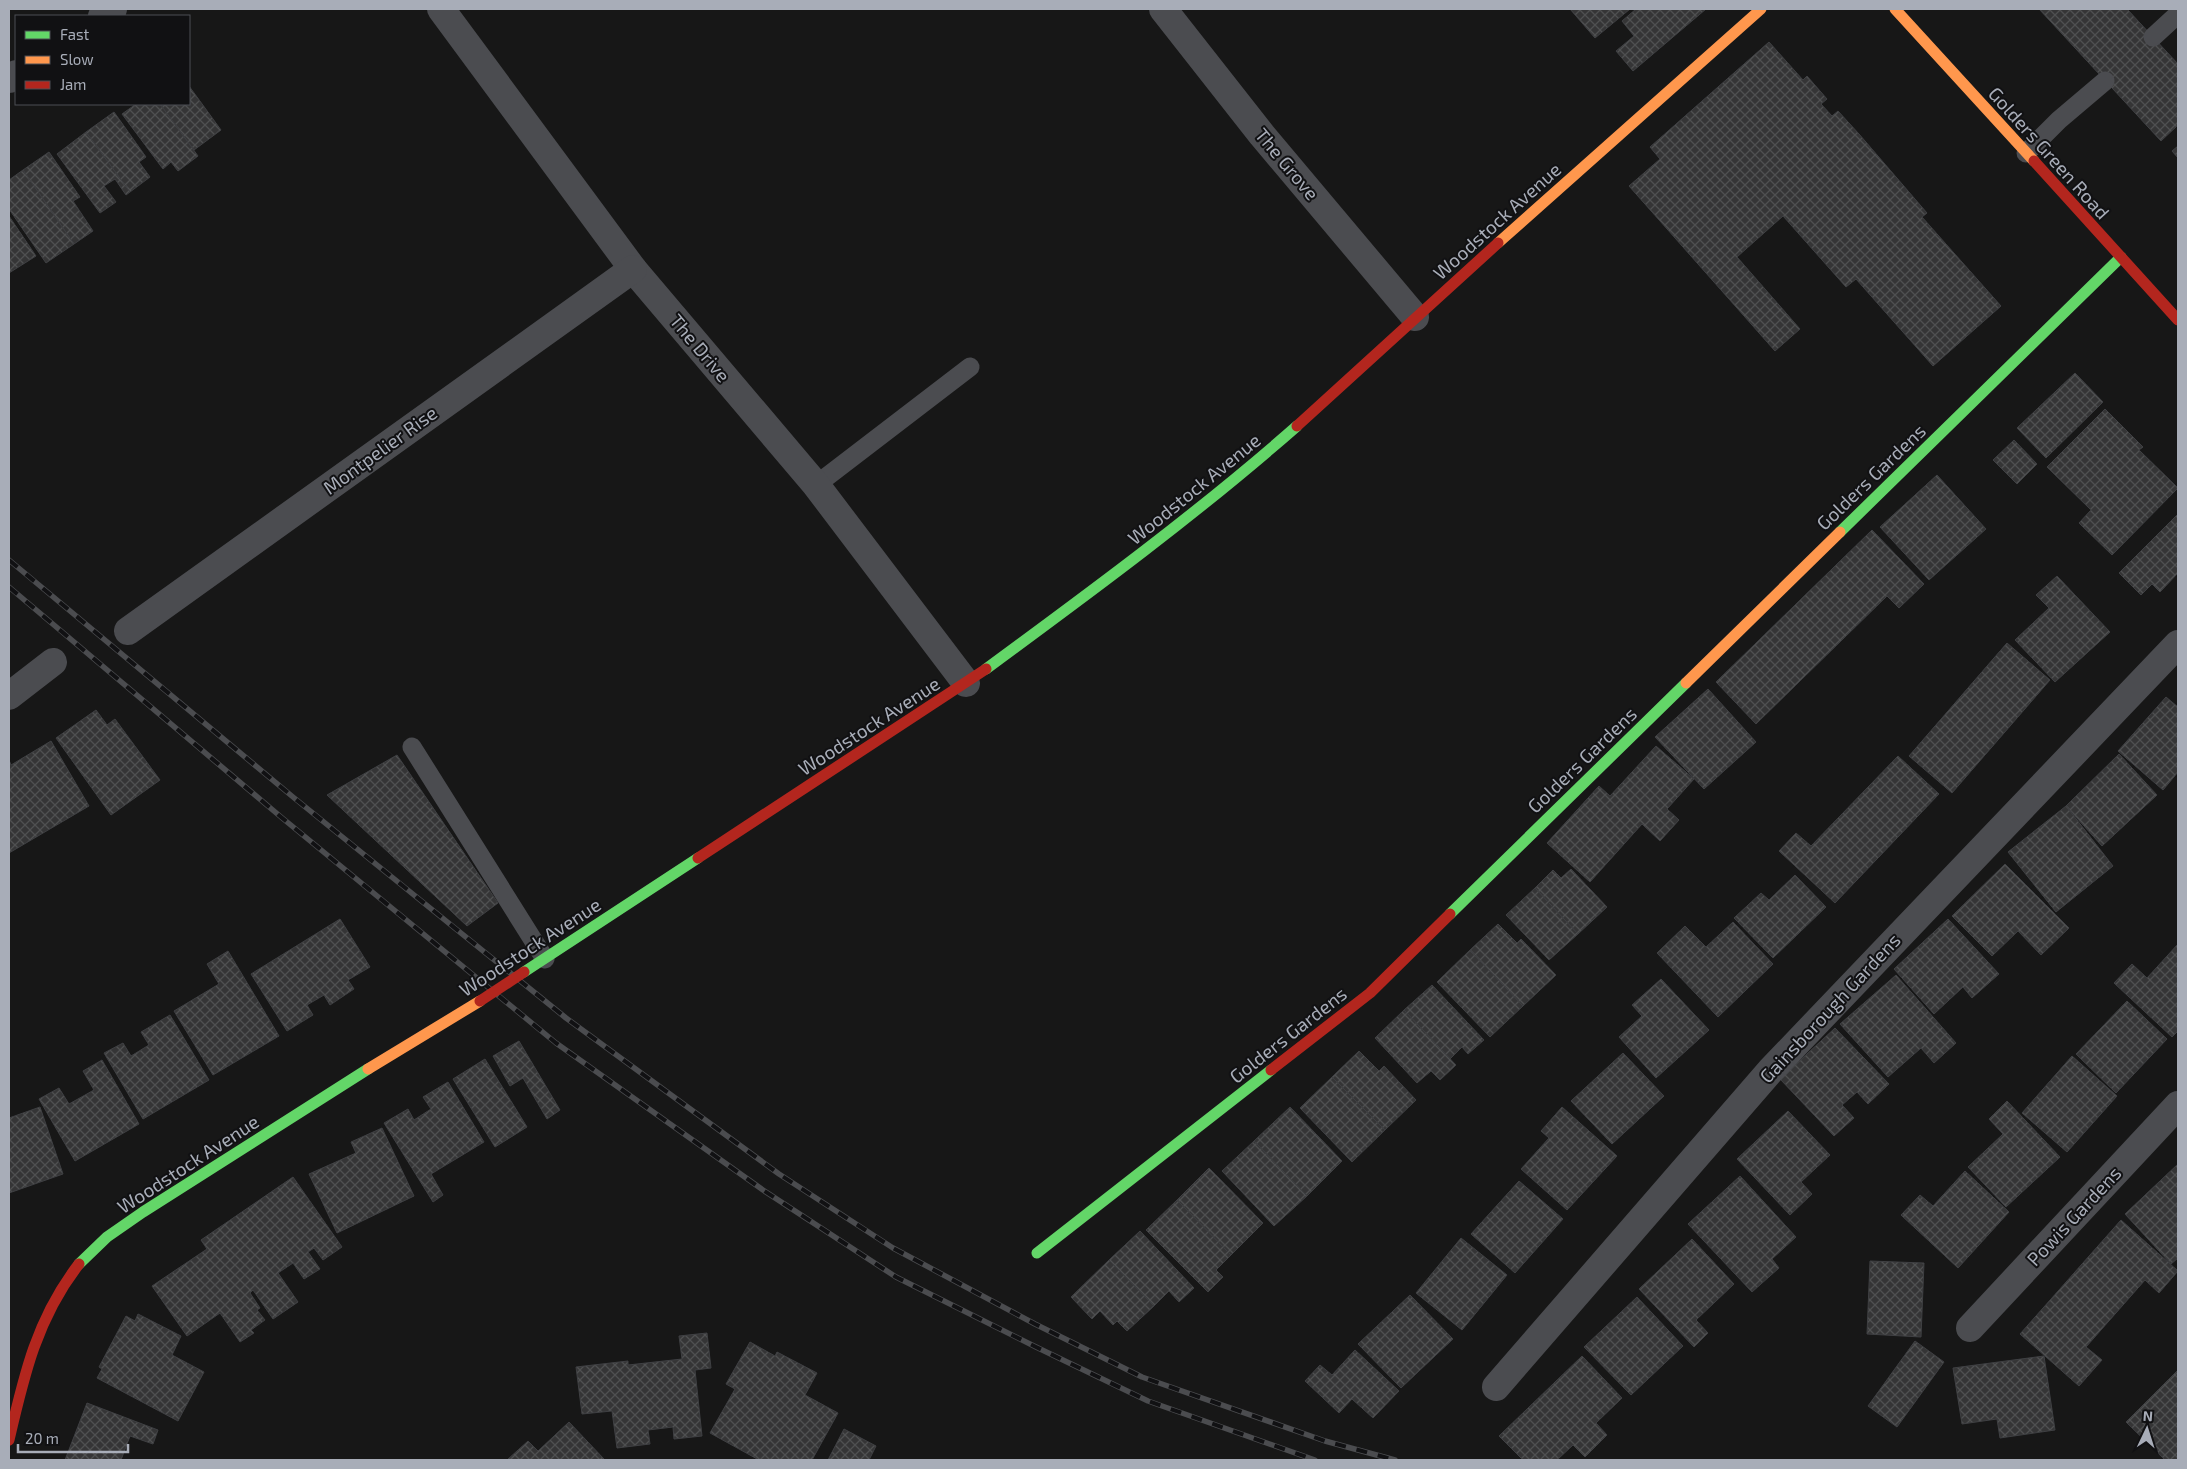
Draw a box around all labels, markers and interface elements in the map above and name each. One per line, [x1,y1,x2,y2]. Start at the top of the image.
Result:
legend [15,15,190,105]
text: Fast [60,25,90,43]
text: Slow [60,50,94,68]
text: Jam [60,75,86,93]
street label: Golders Green Road [1984,82,2115,223]
street label: The Grove [1251,123,1324,204]
street label: Woodstock Avenue [1428,157,1565,284]
street label: The Drive [665,309,735,386]
street label: Montpelier Rise [318,401,441,499]
street label: Golders Gardens [1811,419,1930,534]
street label: Woodstock Avenue [1123,428,1265,549]
street label: Woodstock Avenue [794,671,944,780]
street label: Golders Gardens [1522,702,1641,817]
street label: Woodstock Avenue [455,892,605,1001]
street label: Gainsborough Gardens [1754,928,1905,1087]
street label: Golders Gardens [1224,982,1351,1088]
street label: Woodstock Avenue [113,1109,263,1218]
street label: Powis Gardens [2022,1161,2126,1270]
north arrow [2122,1404,2172,1454]
text: N [2142,1407,2154,1424]
scale bar [18,1422,128,1454]
text: 20 m [25,1429,59,1447]

